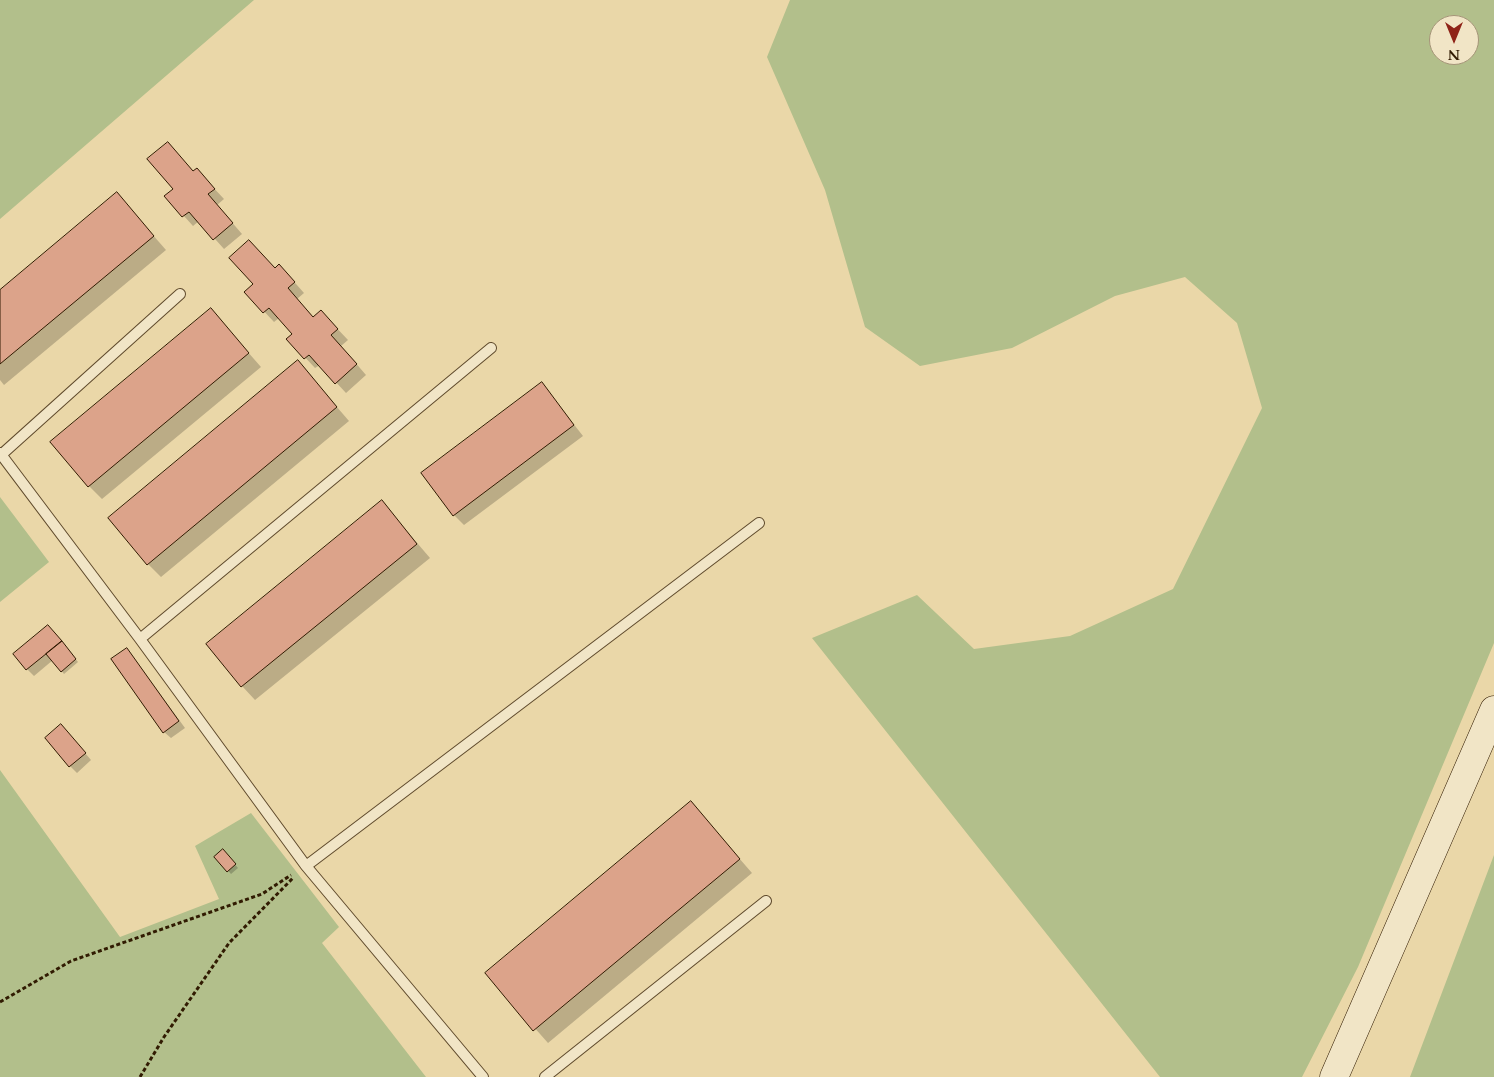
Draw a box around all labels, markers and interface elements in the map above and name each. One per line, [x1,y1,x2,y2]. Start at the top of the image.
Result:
north arrow [1429,15,1479,65]
text: N [1448,45,1460,64]

